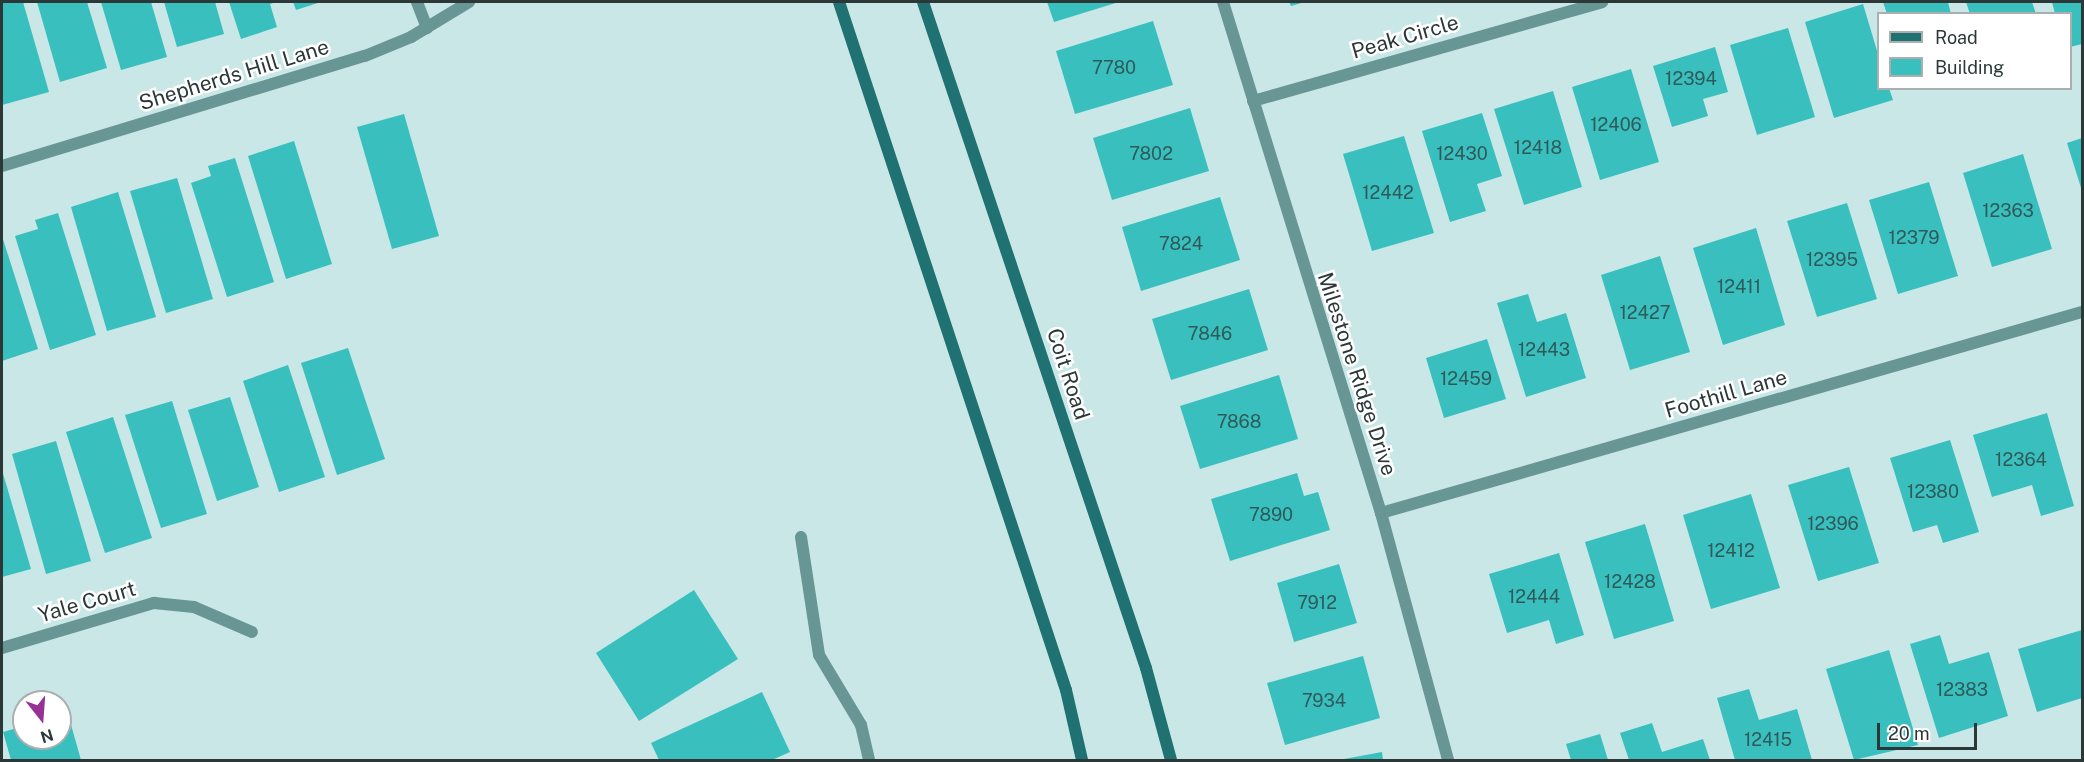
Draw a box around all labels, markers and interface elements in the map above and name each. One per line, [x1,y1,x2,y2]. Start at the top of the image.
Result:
street label: Peak Circle [1349,10,1461,64]
legend [1877,12,2072,90]
text: Road [1935,27,1978,48]
street label: Shepherds Hill Lane [136,34,332,116]
house number: 7780 [1092,57,1136,79]
text: Building [1935,57,2004,78]
house number: 12394 [1665,68,1717,90]
house number: 12406 [1590,114,1642,136]
house number: 12418 [1514,137,1562,159]
house number: 7802 [1129,143,1173,165]
house number: 12430 [1436,143,1488,165]
house number: 12442 [1362,182,1414,204]
house number: 12363 [1982,200,2034,222]
house number: 12379 [1889,227,1939,249]
house number: 7824 [1159,233,1203,255]
house number: 12395 [1806,249,1858,271]
street label: Milestone Ridge Drive [1312,269,1402,479]
house number: 12411 [1717,276,1761,298]
house number: 12427 [1620,302,1670,324]
house number: 7846 [1188,323,1232,345]
street label: Coit Road [1041,325,1095,423]
house number: 12443 [1518,339,1570,361]
street label: Foothill Lane [1662,365,1790,423]
house number: 12459 [1440,368,1492,390]
house number: 7868 [1217,411,1261,433]
house number: 12364 [1995,449,2047,471]
house number: 12380 [1907,481,1959,503]
house number: 7890 [1249,504,1293,526]
house number: 12396 [1807,513,1859,535]
house number: 12412 [1707,540,1755,562]
house number: 12428 [1604,571,1656,593]
street label: Yale Court [35,576,139,628]
house number: 12444 [1508,586,1560,608]
house number: 7912 [1297,592,1337,614]
house number: 12383 [1936,679,1988,701]
north arrow [12,690,72,750]
house number: 7934 [1302,690,1346,712]
scale bar [1880,711,1980,749]
text: 20 m [1888,723,1930,744]
text: N [38,725,56,747]
house number: 12415 [1744,729,1792,751]

